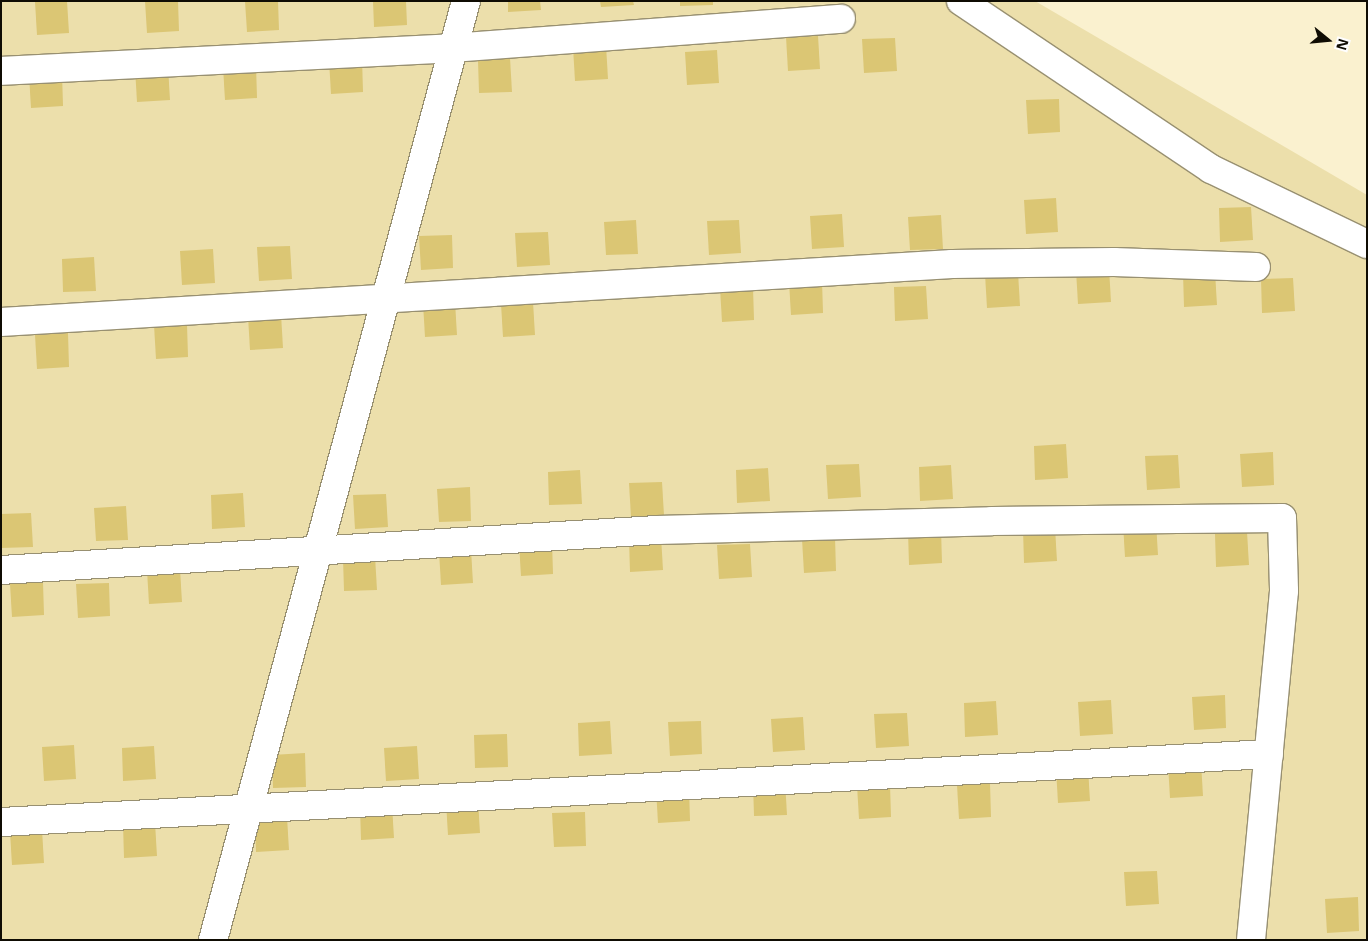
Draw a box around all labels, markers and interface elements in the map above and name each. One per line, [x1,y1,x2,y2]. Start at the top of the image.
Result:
north arrow [1303,15,1353,65]
text: N [1332,36,1354,53]

